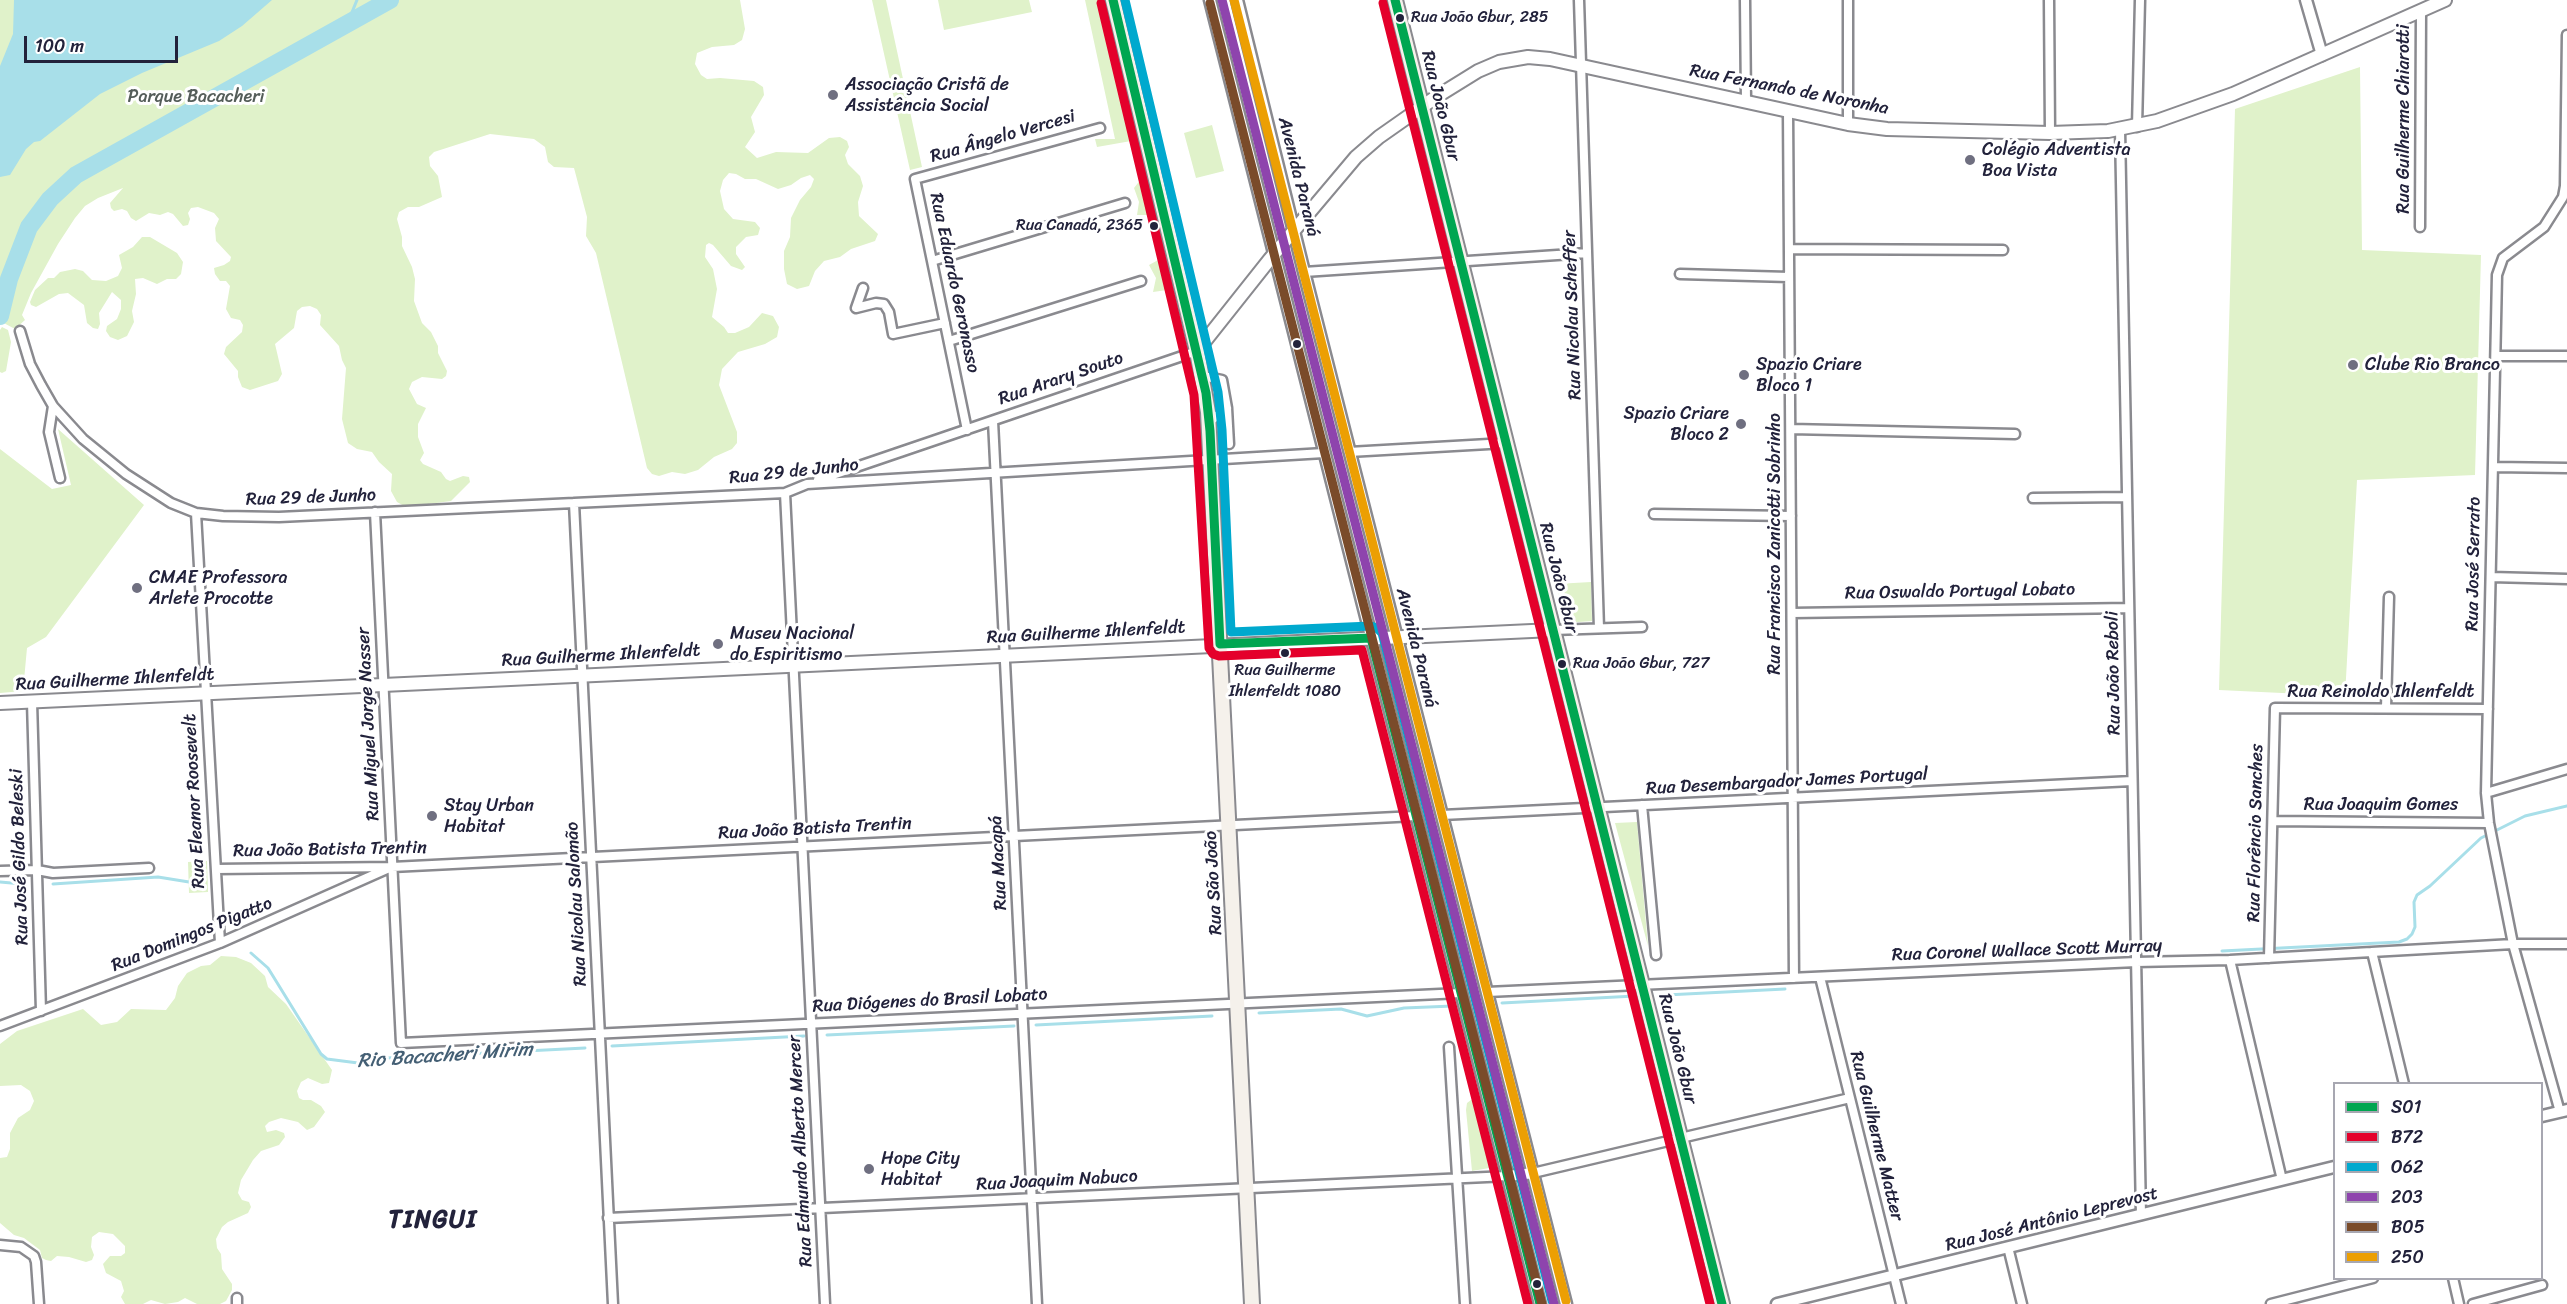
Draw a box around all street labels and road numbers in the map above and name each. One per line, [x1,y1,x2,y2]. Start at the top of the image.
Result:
street label: Rua Guilherme Chiarotti [2393,24,2415,214]
street label: Rua João Gbur [1416,49,1464,163]
street label: Rua Fernando de Noronha [1688,60,1890,120]
street label: Rua Ângelo Vercesi [928,106,1078,168]
street label: Avenida Paraná [1273,115,1323,239]
street label: Rua Eduardo Geronasso [924,191,984,375]
street label: Rua Nicolau Scheffer [1559,230,1587,400]
street label: Rua Arary Souto [996,348,1126,410]
street label: Rua Francisco Zanicotti Sobrinho [1764,413,1786,675]
street label: Rua 29 de Junho [728,454,860,490]
street label: Rua 29 de Junho [246,485,376,511]
street label: Rua José Serrato [2462,497,2486,631]
street label: Rua João Gbur [1534,521,1582,635]
street label: Rua Oswaldo Portugal Lobato [1845,579,2075,605]
street label: Avenida Paraná [1391,586,1441,710]
street label: Rua João Reboli [2102,611,2126,735]
street label: Rua Guilherme Ihlenfeldt [986,617,1186,649]
street label: Rua Miguel Jorge Nasser [353,627,385,821]
street label: Rua Guilherme Ihlenfeldt [501,640,701,672]
street label: Rua Guilherme Ihlenfeldt [15,664,215,696]
street label: Rua Reinoldo Ihlenfeldt [2288,681,2474,703]
street label: Rua Eleanor Roosevelt [180,713,210,889]
street label: Rua Florêncio Sanches [2244,744,2268,922]
street label: Rua Desembargador James Portugal [1646,764,1928,800]
street label: Rua José Gildo Beleski [6,768,34,946]
street label: Rua Joaquim Gomes [2304,794,2458,816]
street label: Rua João Batista Trentin [718,813,912,845]
street label: Rua Macapá [986,815,1012,911]
street label: Rua Nicolau Salomão [562,821,592,987]
street label: Rua São João [1200,830,1228,936]
street label: Rua João Batista Trentin [233,838,427,862]
street label: Rua Domingos Pigatto [108,893,276,977]
street label: Rua Coronel Wallace Scott Murray [1892,935,2162,967]
street label: Rua Diógenes do Brasil Lobato [812,984,1048,1018]
street label: Rua João Gbur [1653,992,1701,1106]
street label: Rua Edmundo Alberto Mercer [784,1035,818,1267]
street label: Rua Guilherme Matter [1845,1049,1907,1223]
street label: Rua Joaquim Nabuco [976,1166,1138,1196]
street label: Rua José Antônio Leprevost [1943,1183,2161,1257]

